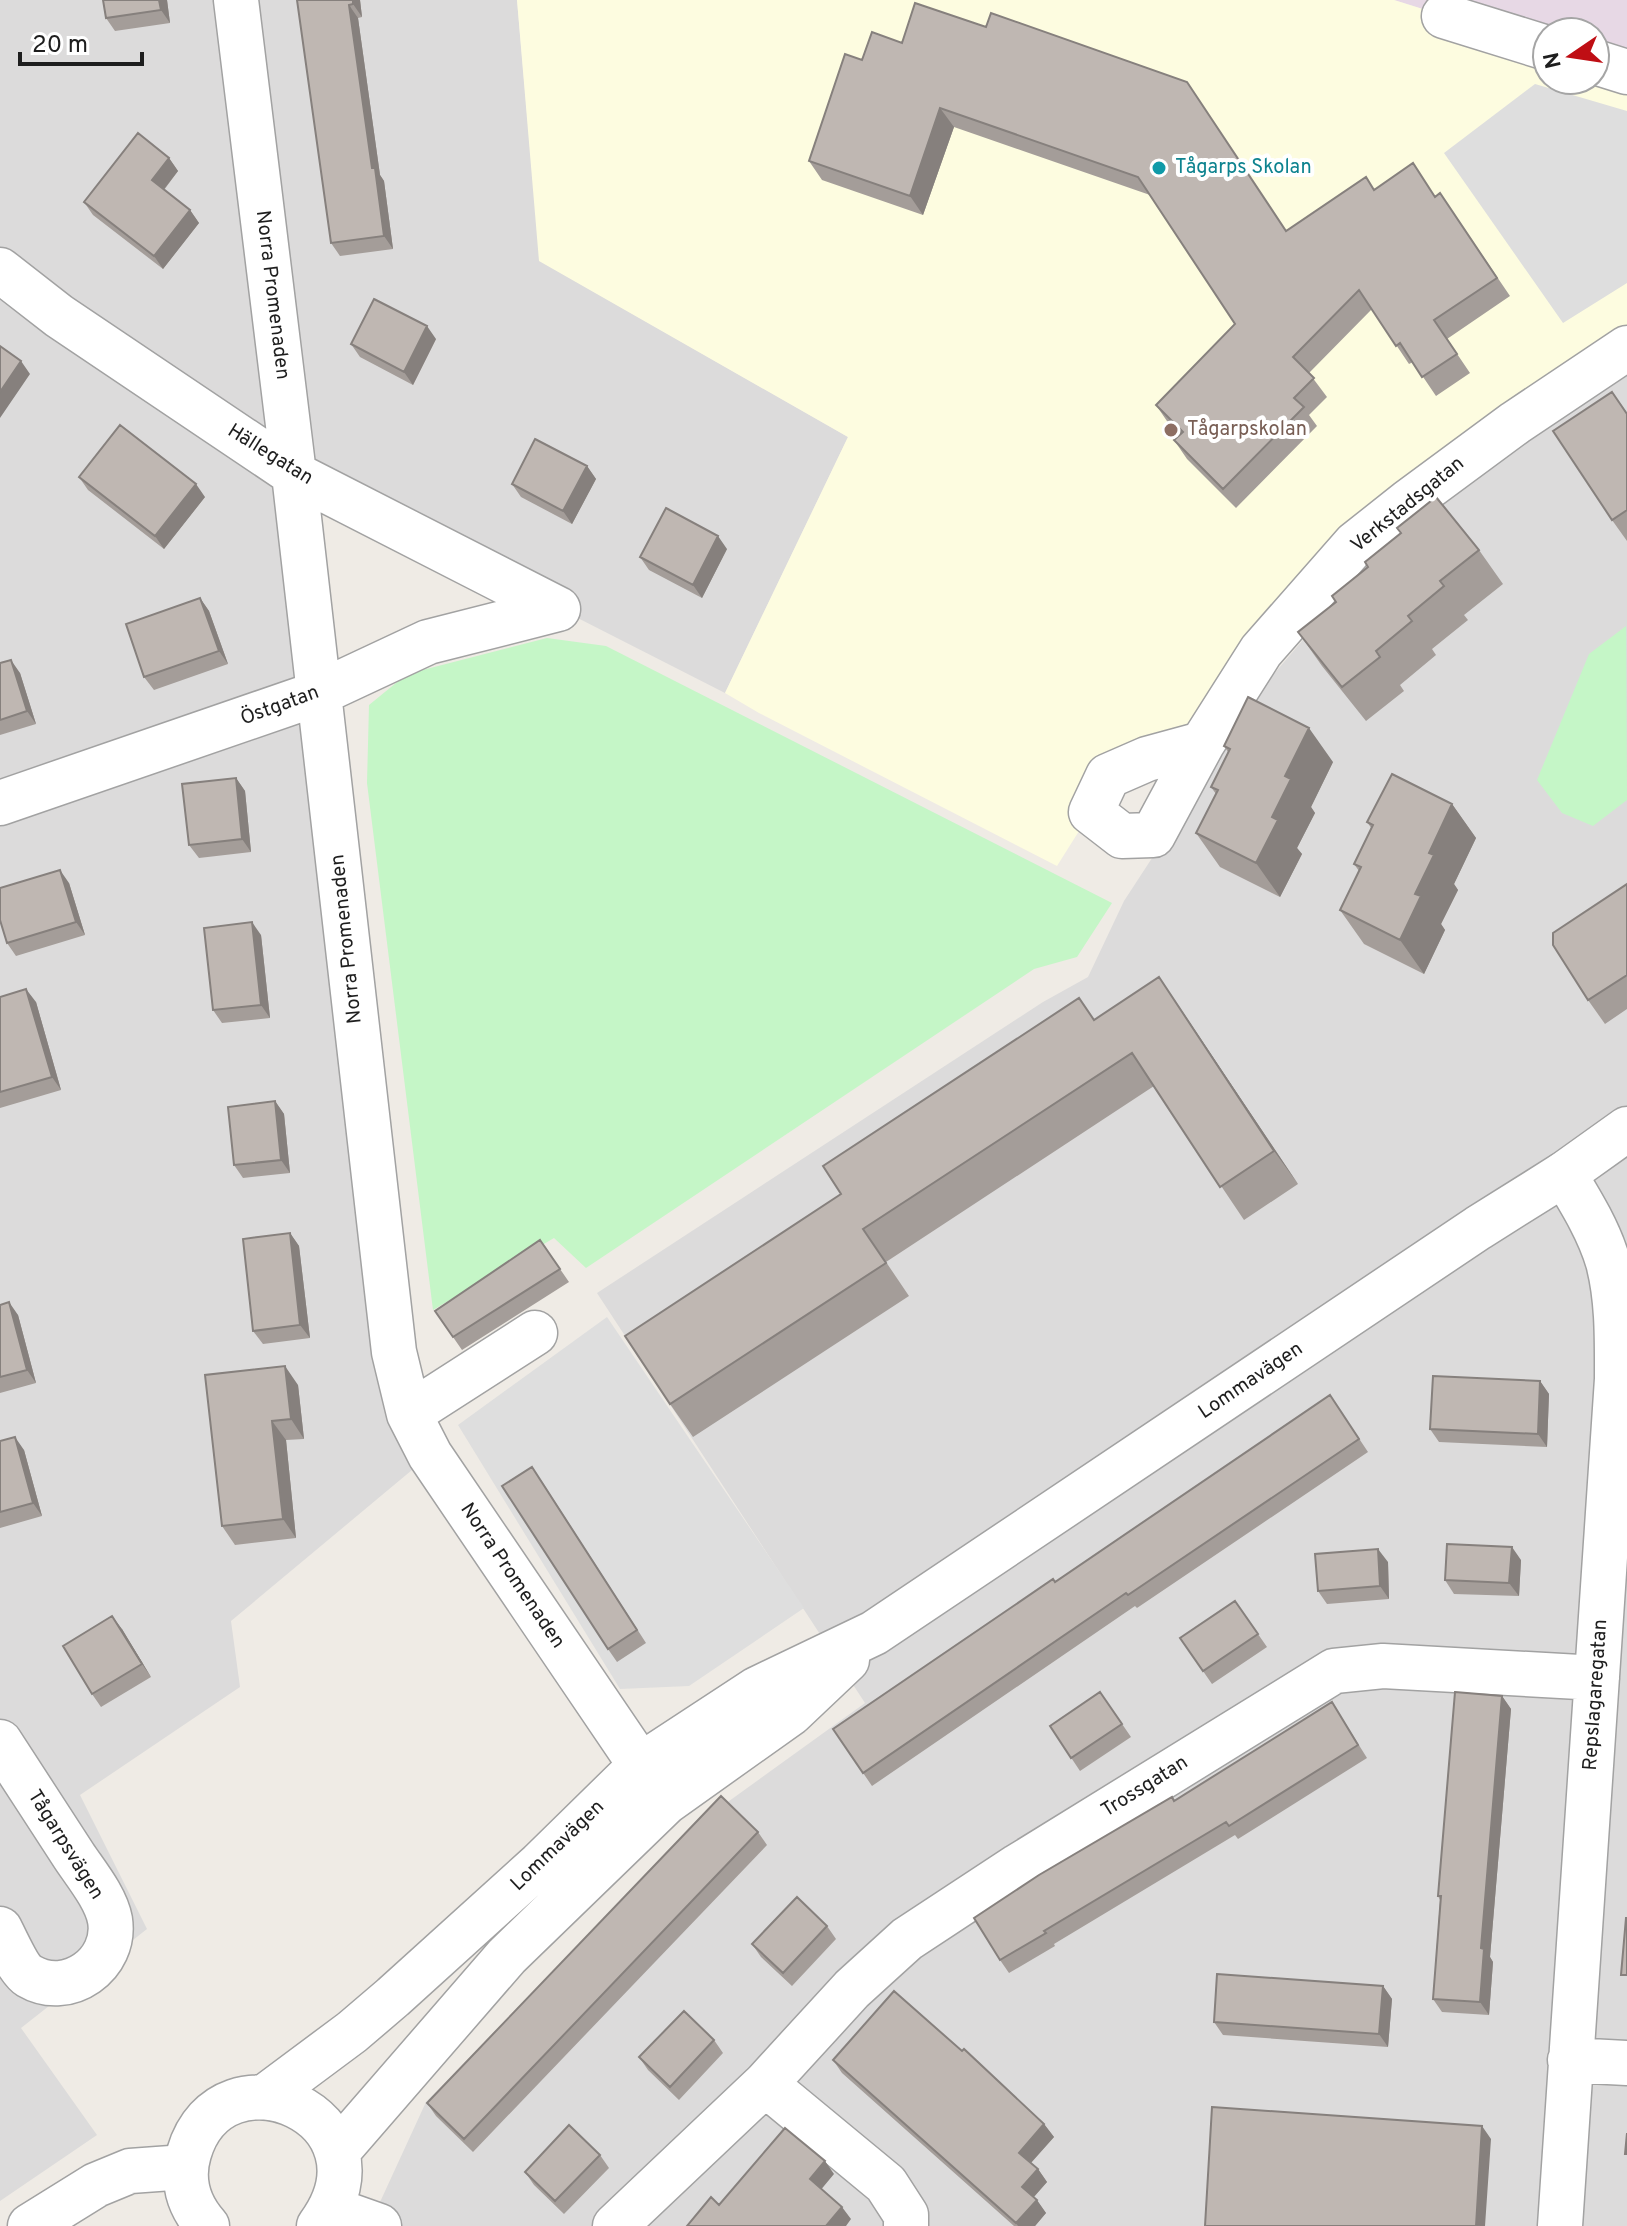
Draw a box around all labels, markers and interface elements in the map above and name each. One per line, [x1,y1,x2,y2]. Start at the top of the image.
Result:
scale bar [20,16,142,66]
north arrow [1531,16,1611,96]
text: 20 m [32,31,88,61]
text: N [1539,49,1569,71]
place label: Tågarps Skolan [1175,155,1312,181]
marker: Tågarps Skolan [1150,159,1168,177]
street label: Norra Promenaden [249,209,295,381]
place label: Tågarpskolan [1187,417,1307,443]
street label: Hällegatan [222,418,318,492]
marker: Tågarpskolan [1162,421,1180,439]
street label: Verkstadsgatan [1346,451,1470,559]
street label: Östgatan [237,679,323,732]
street label: Norra Promenaden [325,853,369,1025]
street label: Lommavägen [1194,1336,1308,1426]
street label: Norra Promenaden [454,1498,570,1654]
street label: Repslagaregatan [1578,1618,1614,1772]
street label: Trossgatan [1097,1750,1193,1824]
street label: Tågarpsvägen [21,1785,109,1905]
street label: Lommavägen [506,1795,610,1897]

